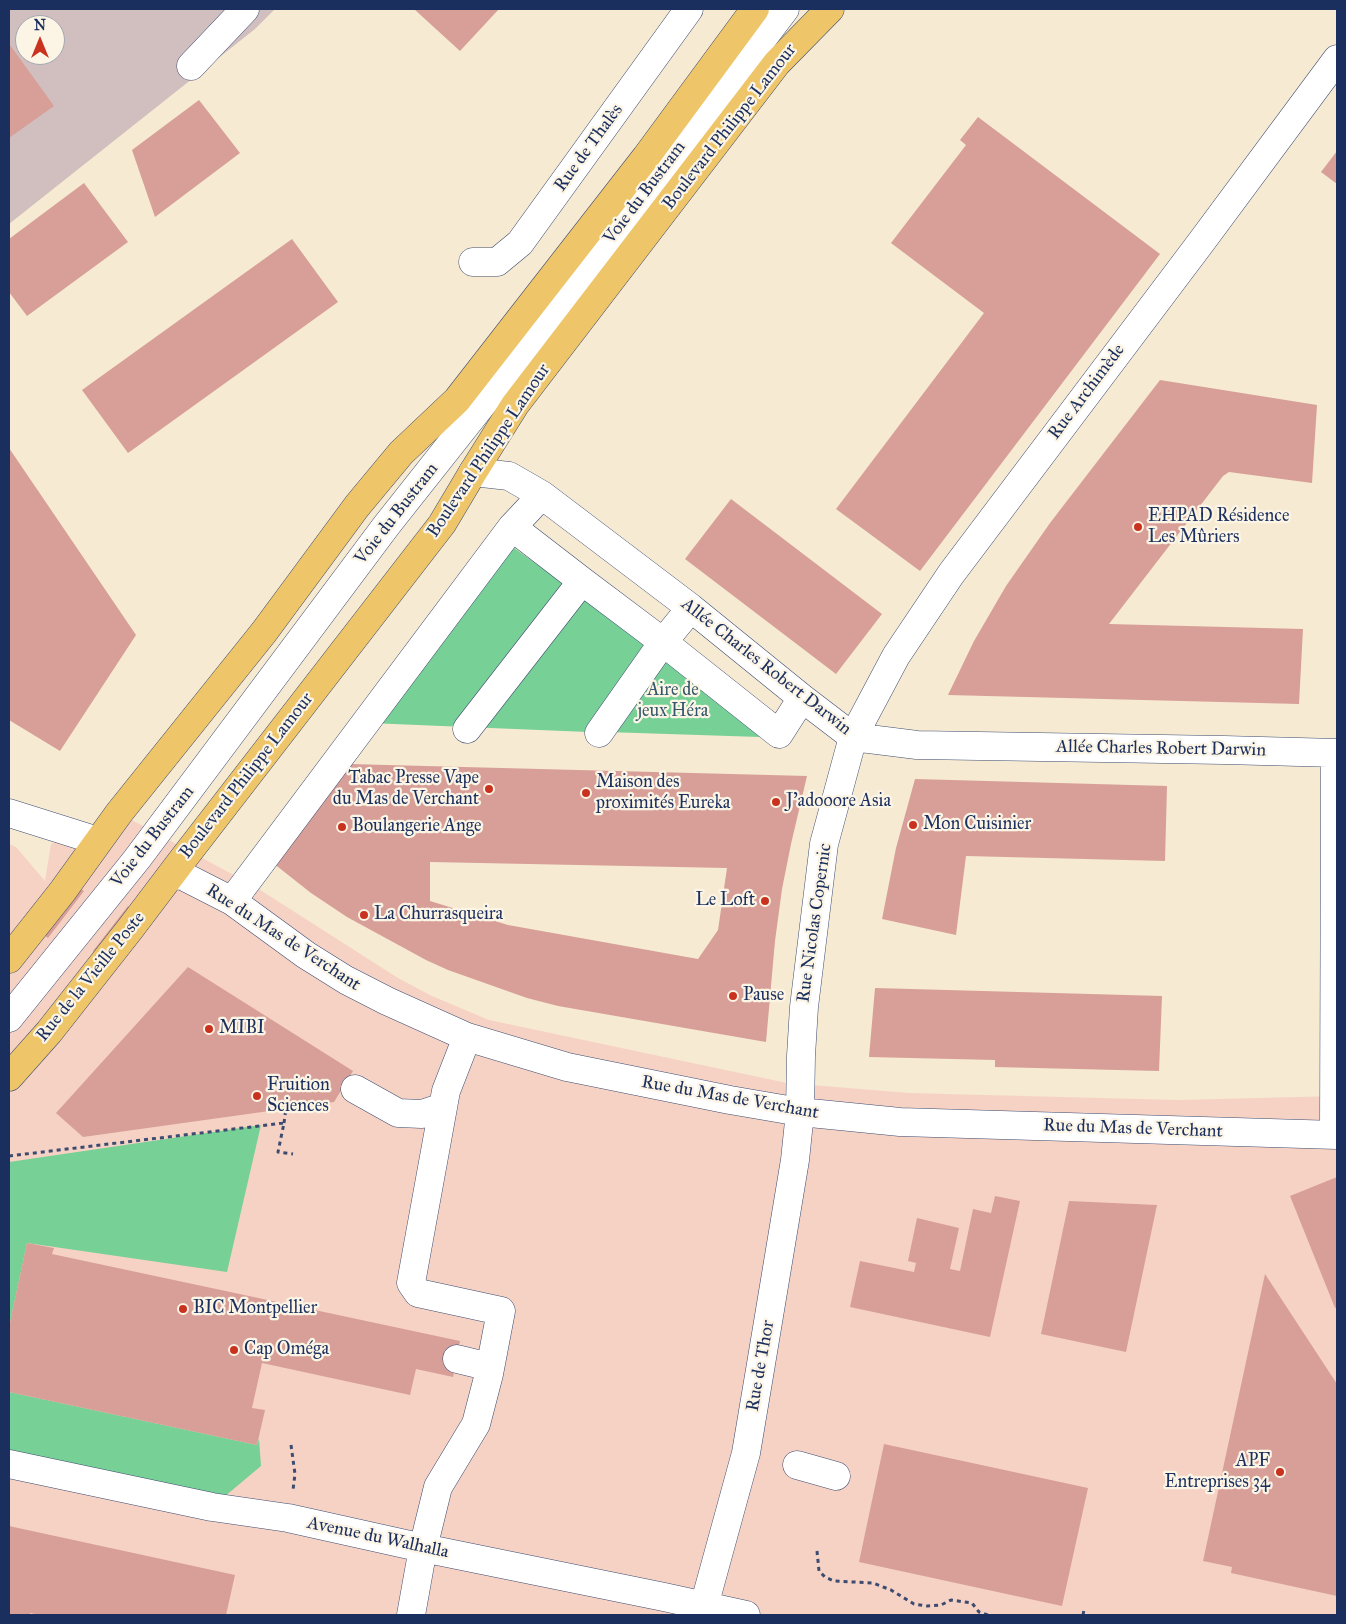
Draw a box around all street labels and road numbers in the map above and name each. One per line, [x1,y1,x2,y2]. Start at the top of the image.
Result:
street label: Boulevard Philippe Lamour [658,40,802,214]
street label: Rue de Thalès [550,100,628,196]
street label: Voie du Bustram [599,137,691,249]
street label: Rue Archimède [1044,340,1130,444]
street label: Boulevard Philippe Lamour [423,360,555,542]
street label: Voie du Bustram [351,459,443,569]
street label: Allée Charles Robert Darwin [677,594,855,740]
street label: Boulevard Philippe Lamour [175,689,319,863]
street label: Allée Charles Robert Darwin [1056,736,1266,762]
street label: Voie du Bustram [107,782,199,892]
street label: Rue Nicolas Copernic [793,842,837,1004]
street label: Rue du Mas de Verchant [202,880,364,996]
street label: Rue de la Vieille Poste [32,908,150,1046]
street label: Rue du Mas de Verchant [640,1072,820,1124]
street label: Rue du Mas de Verchant [1043,1115,1223,1143]
street label: Rue de Thor [742,1319,780,1413]
street label: Avenue du Walhalla [305,1512,451,1564]

